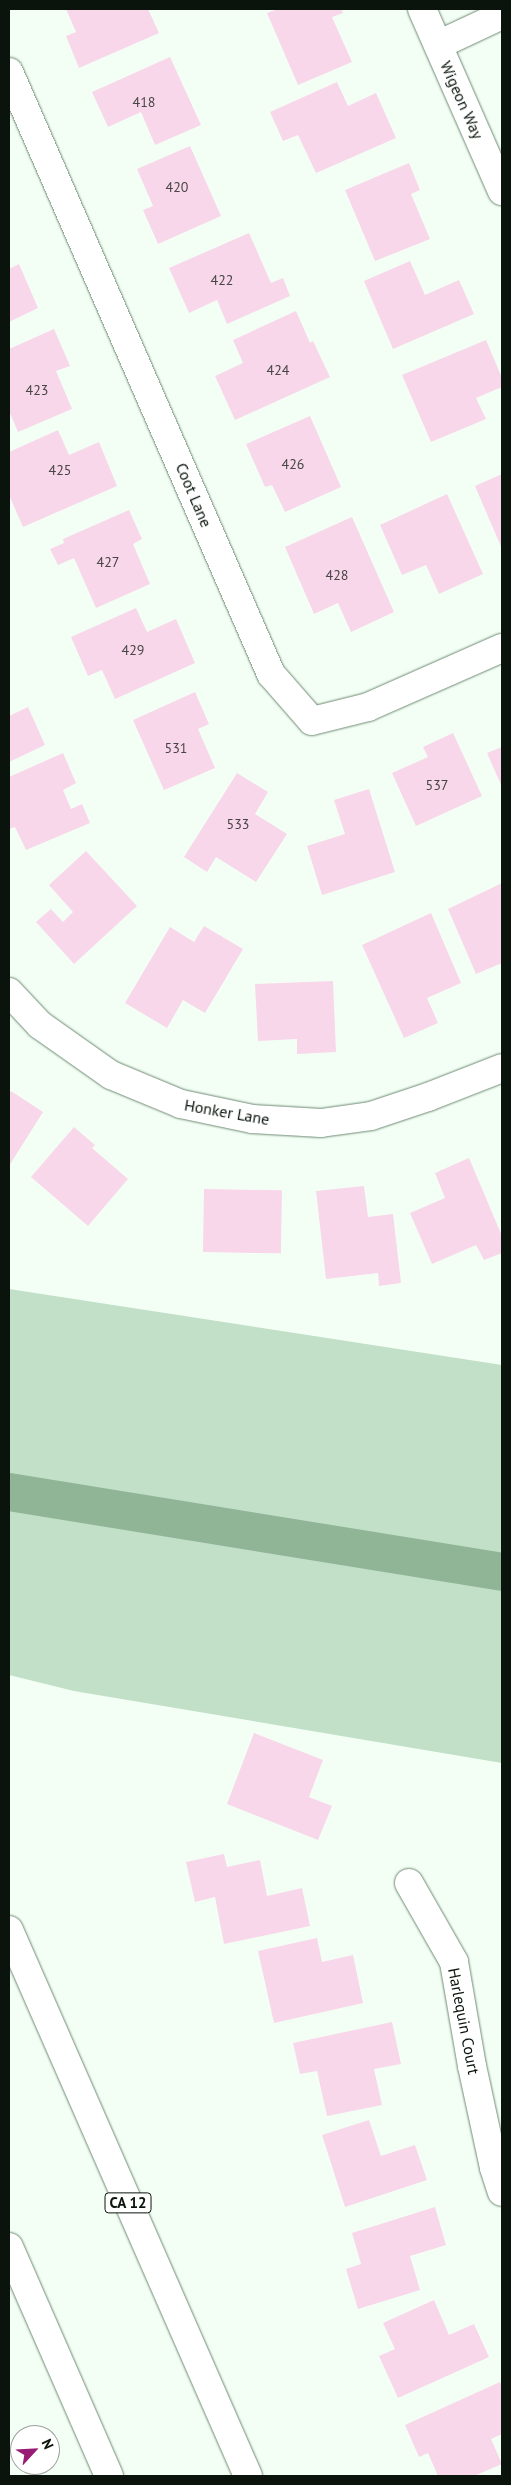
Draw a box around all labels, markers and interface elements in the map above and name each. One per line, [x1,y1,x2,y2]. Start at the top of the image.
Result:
street label: Wigeon Way [436,58,488,142]
house number: 418 [133,94,155,110]
house number: 420 [166,179,188,195]
house number: 422 [211,272,233,288]
house number: 424 [267,362,289,378]
house number: 423 [26,382,48,398]
house number: 426 [282,456,304,472]
street label: Coot Lane [172,460,216,530]
house number: 425 [49,462,71,478]
house number: 427 [97,554,119,570]
house number: 428 [326,567,348,583]
house number: 429 [122,642,144,658]
house number: 531 [165,740,187,756]
house number: 537 [426,777,448,793]
house number: 533 [227,816,249,832]
street label: Honker Lane [183,1095,271,1129]
street label: Harlequin Court [444,1966,484,2076]
road number: CA 12 [103,2190,153,2216]
north arrow [10,2425,60,2475]
text: N [38,2436,58,2452]

